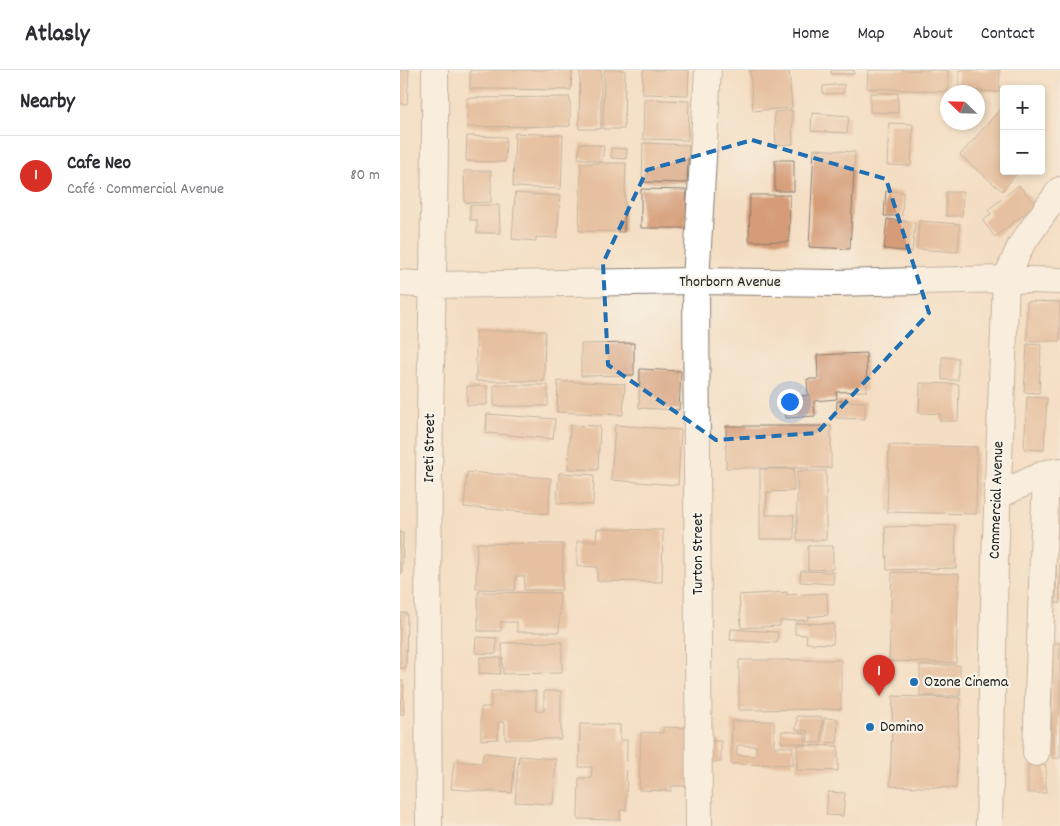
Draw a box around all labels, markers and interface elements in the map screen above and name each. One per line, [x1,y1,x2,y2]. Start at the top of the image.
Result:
text: Atlasly [25,18,89,52]
text: Home [792,22,829,47]
text: Map [857,22,885,47]
text: About [913,22,953,47]
text: Contact [981,22,1035,47]
north arrow [940,85,985,130]
map controls [1000,85,1045,175]
button: + [1000,85,1045,130]
text: Nearby [20,88,75,118]
button: − [1000,130,1045,175]
text: Cafe Neo [67,151,131,178]
text: 1 [34,164,38,187]
text: 80 m [350,164,380,187]
text: Café · Commercial Avenue [67,178,224,201]
street label: Thorborn Avenue [679,271,781,294]
your location [777,389,803,415]
street label: Ireti Street [418,413,442,483]
street label: Commercial Avenue [983,441,1011,559]
street label: Turton Street [687,513,710,595]
pin: 1 [863,655,895,696]
place label: Ozone Cinema [924,671,1009,694]
marker: Ozone Cinema [908,676,920,688]
place label: Domino [880,716,924,739]
marker: Domino [864,721,876,733]

